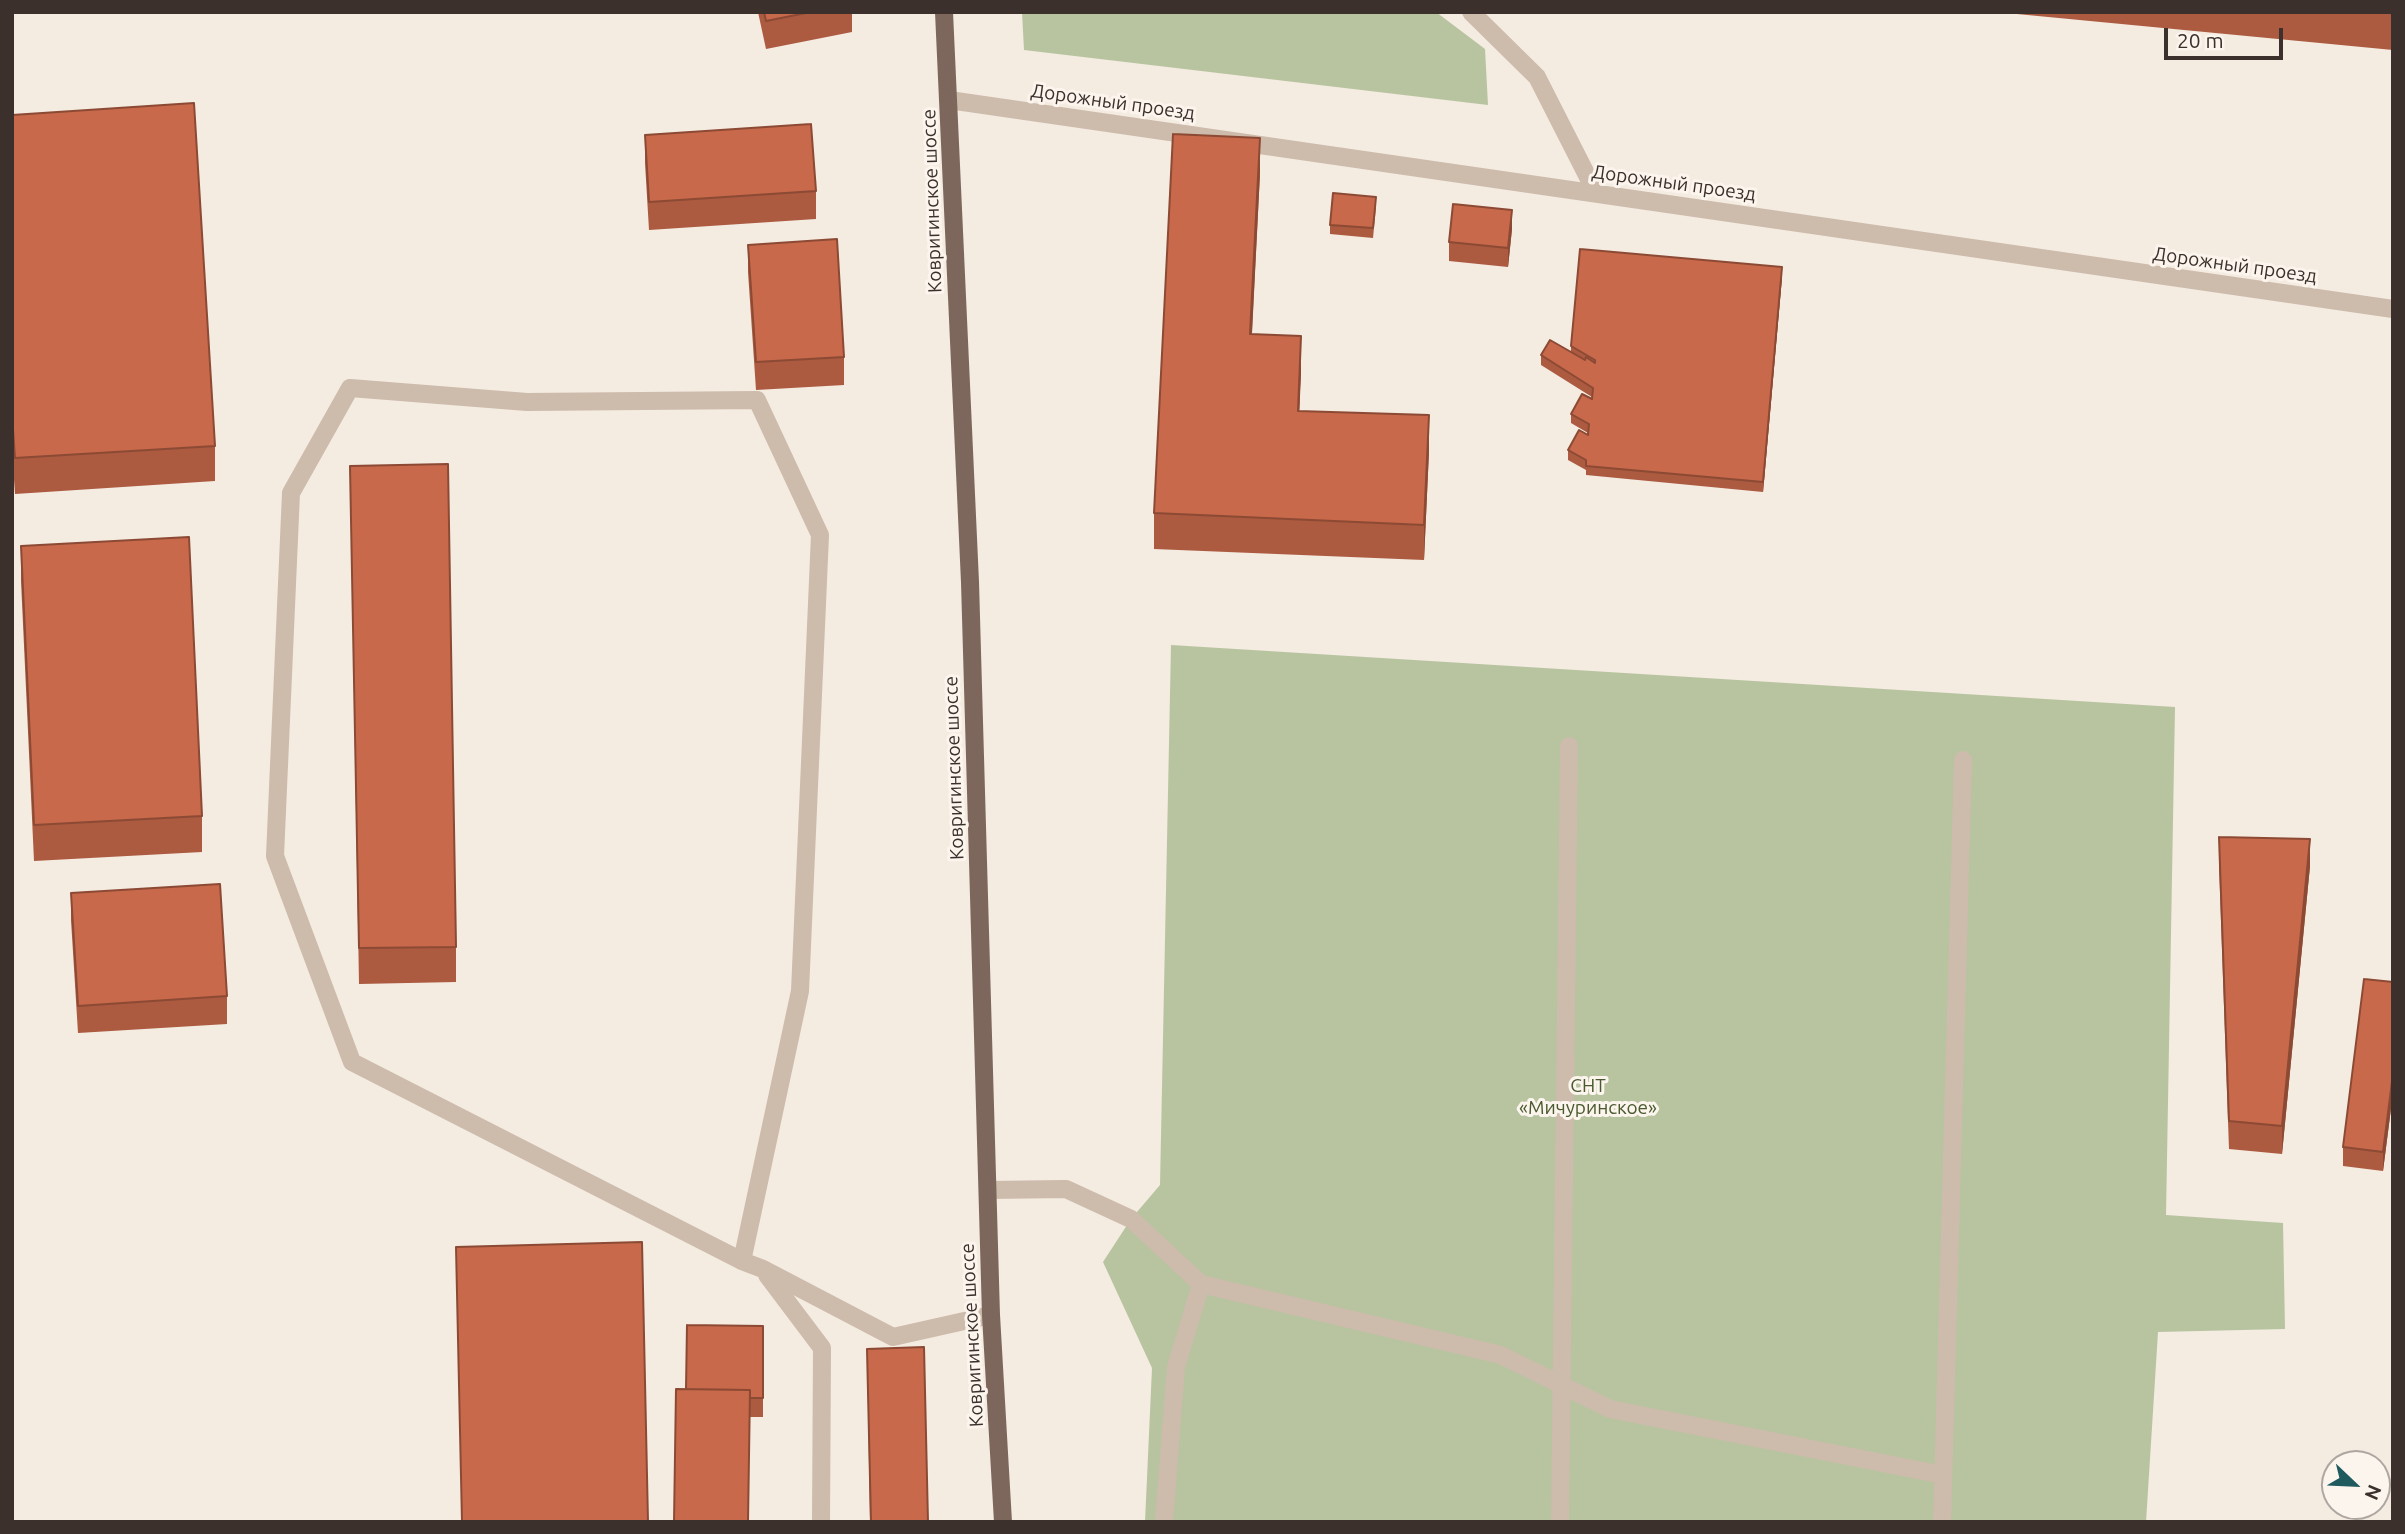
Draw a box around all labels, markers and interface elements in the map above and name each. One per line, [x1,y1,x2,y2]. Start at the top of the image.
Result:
scale bar [2167,14,2286,58]
text: 20 m [2177,28,2224,52]
street label: Дорожный проезд [1030,79,1196,125]
street label: Ковригинское шоссе [917,109,947,293]
street label: Дорожный проезд [1591,160,1757,206]
street label: Дорожный проезд [2152,242,2318,288]
street label: Ковригинское шоссе [939,676,969,860]
park label: СНТ «Мичуринское» [1519,1075,1657,1119]
street label: Ковригинское шоссе [956,1242,988,1428]
north arrow [2321,1450,2391,1520]
text: N [2361,1482,2386,1503]

